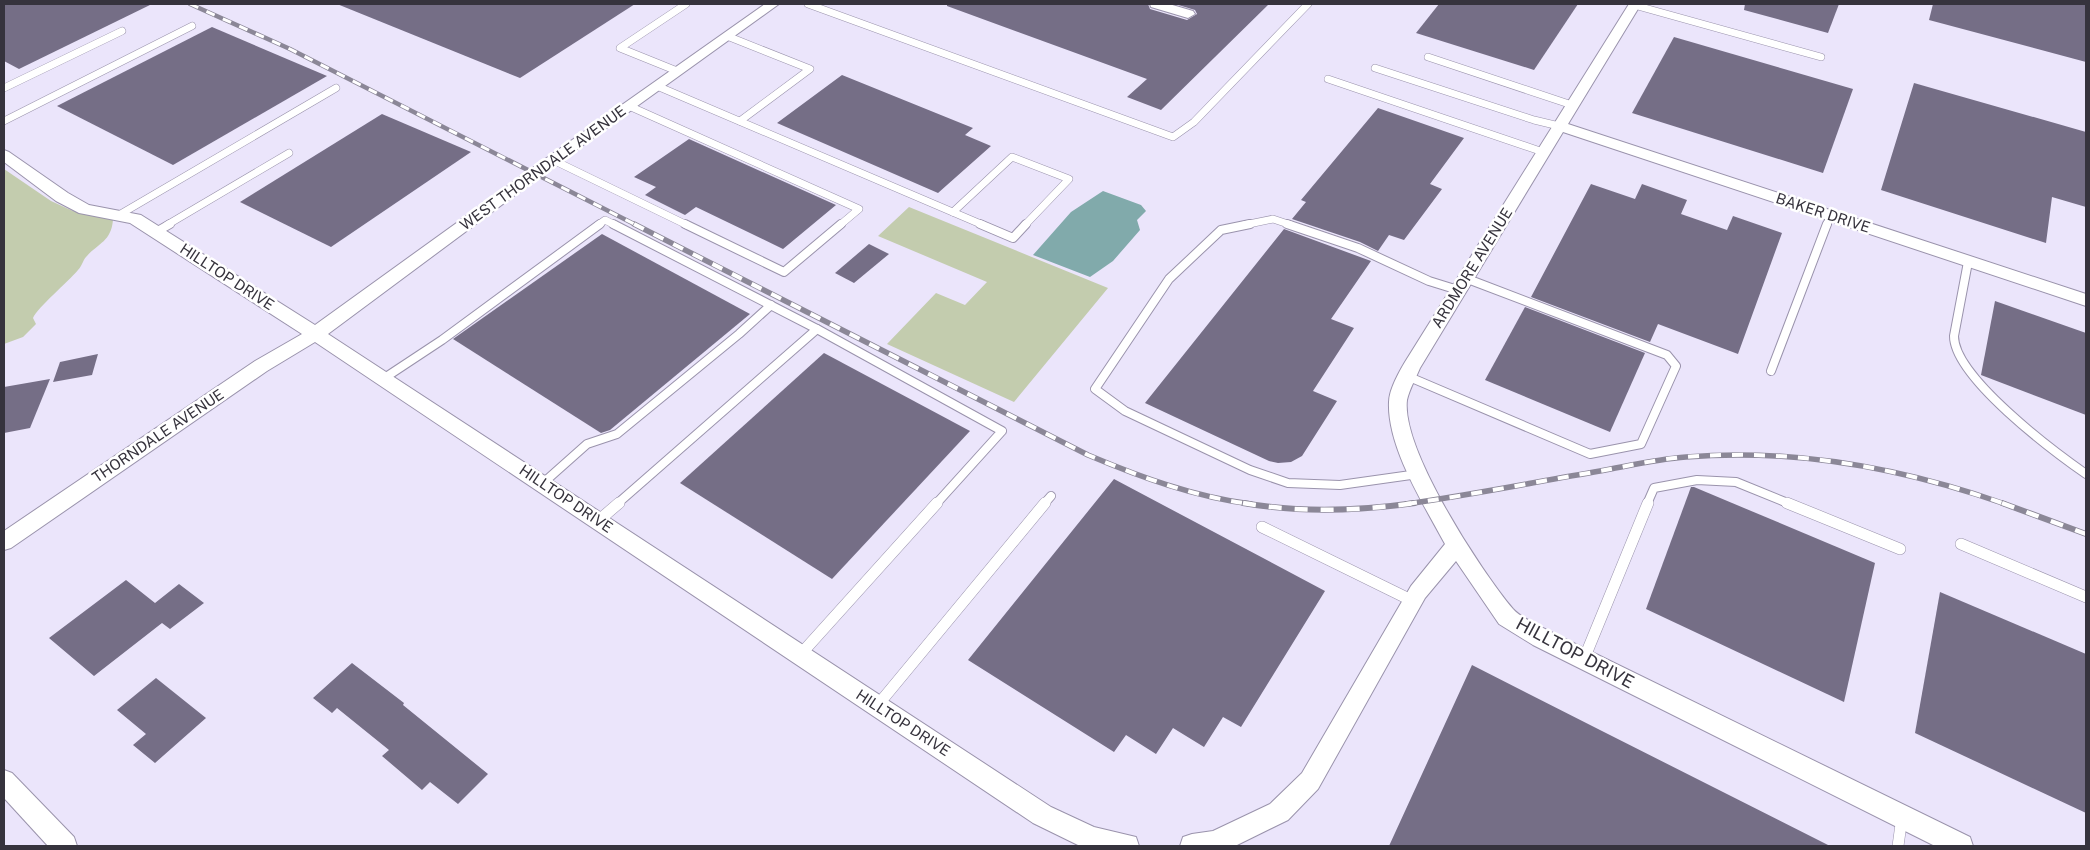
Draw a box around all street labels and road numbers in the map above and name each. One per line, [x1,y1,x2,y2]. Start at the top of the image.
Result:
street label: WEST THORNDALE AVENUE [457,102,629,233]
street label: BAKER DRIVE [1774,189,1873,236]
street label: ARDMORE AVENUE [1428,205,1515,331]
street label: HILLTOP DRIVE [177,240,278,313]
street label: THORNDALE AVENUE [89,385,227,486]
street label: HILLTOP DRIVE [516,461,616,536]
street label: HILLTOP DRIVE [1513,613,1638,692]
street label: HILLTOP DRIVE [853,686,954,759]

